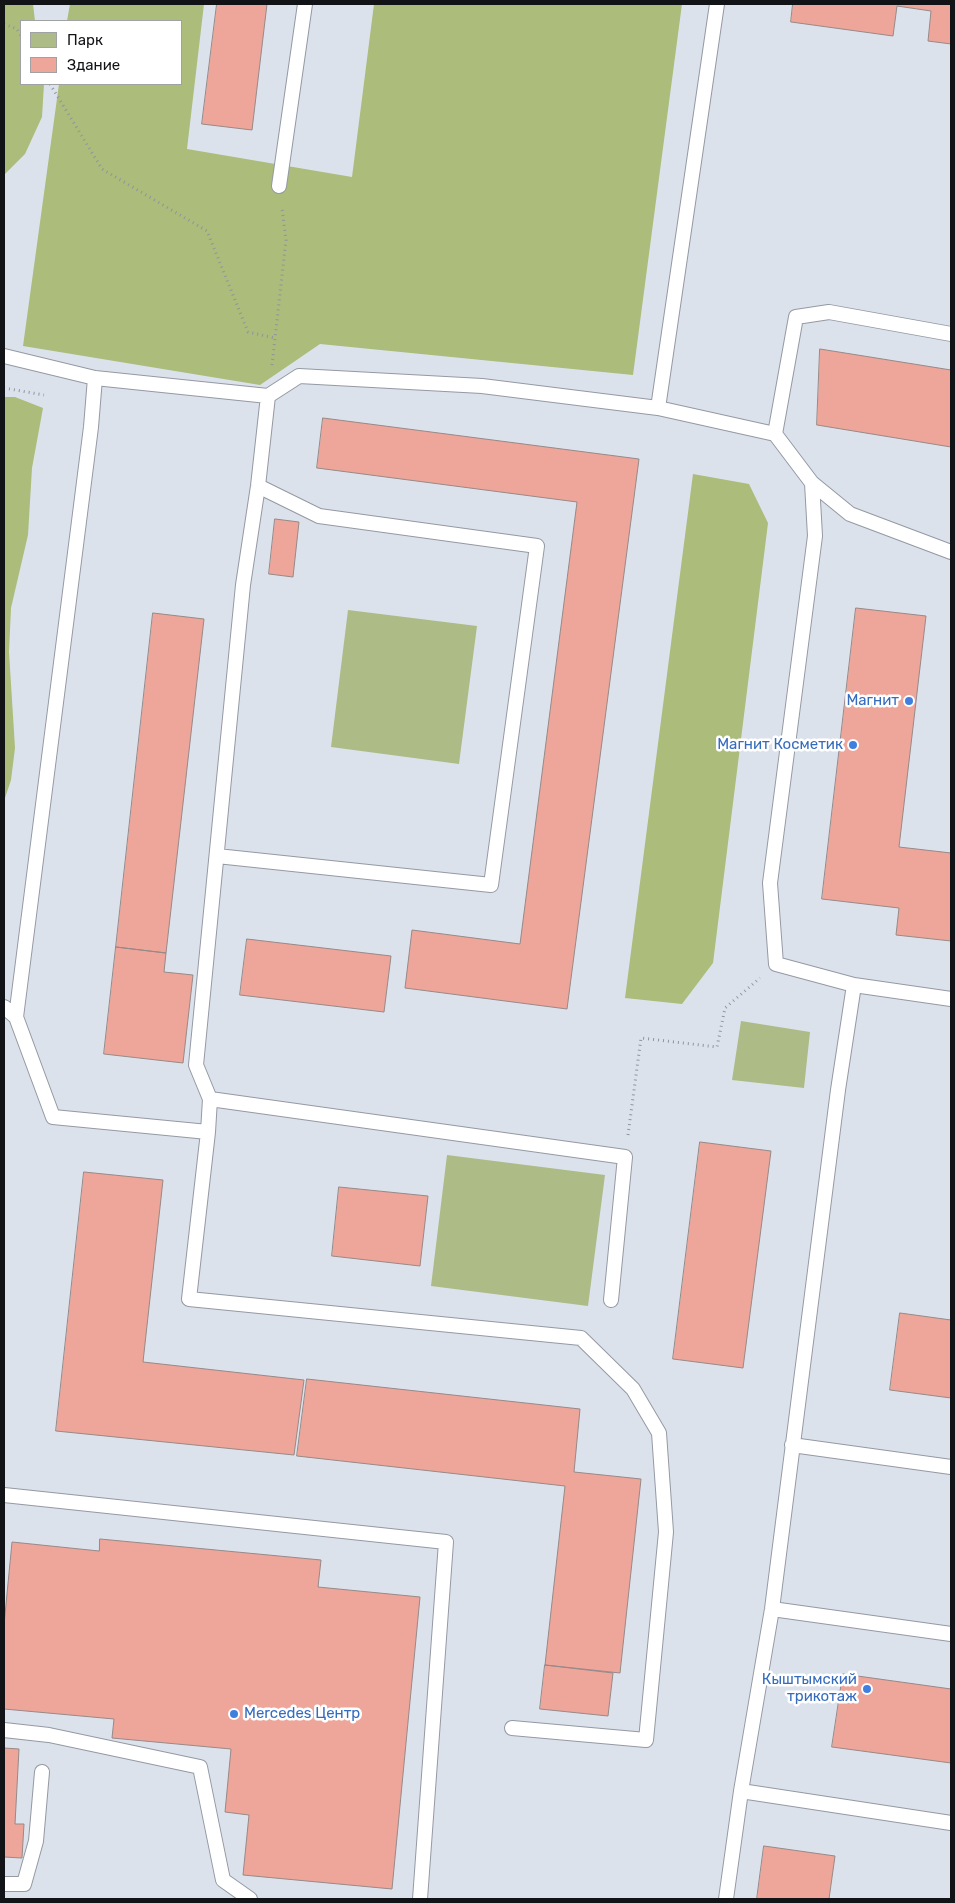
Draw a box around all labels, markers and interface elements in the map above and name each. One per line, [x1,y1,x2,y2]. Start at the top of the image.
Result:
legend [20,20,182,85]
text: Парк [67,31,103,49]
text: Здание [67,56,120,74]
place label: Магнит [846,692,899,710]
marker: Магнит [903,695,915,707]
place label: Магнит Косметик [717,736,843,754]
marker: Магнит Косметик [847,739,859,751]
place label: Кыштымский трикотаж [762,1671,857,1706]
marker: Кыштымский трикотаж [861,1683,873,1695]
place label: Mercedes Центр [244,1705,360,1723]
marker: Mercedes Центр [228,1708,240,1720]

